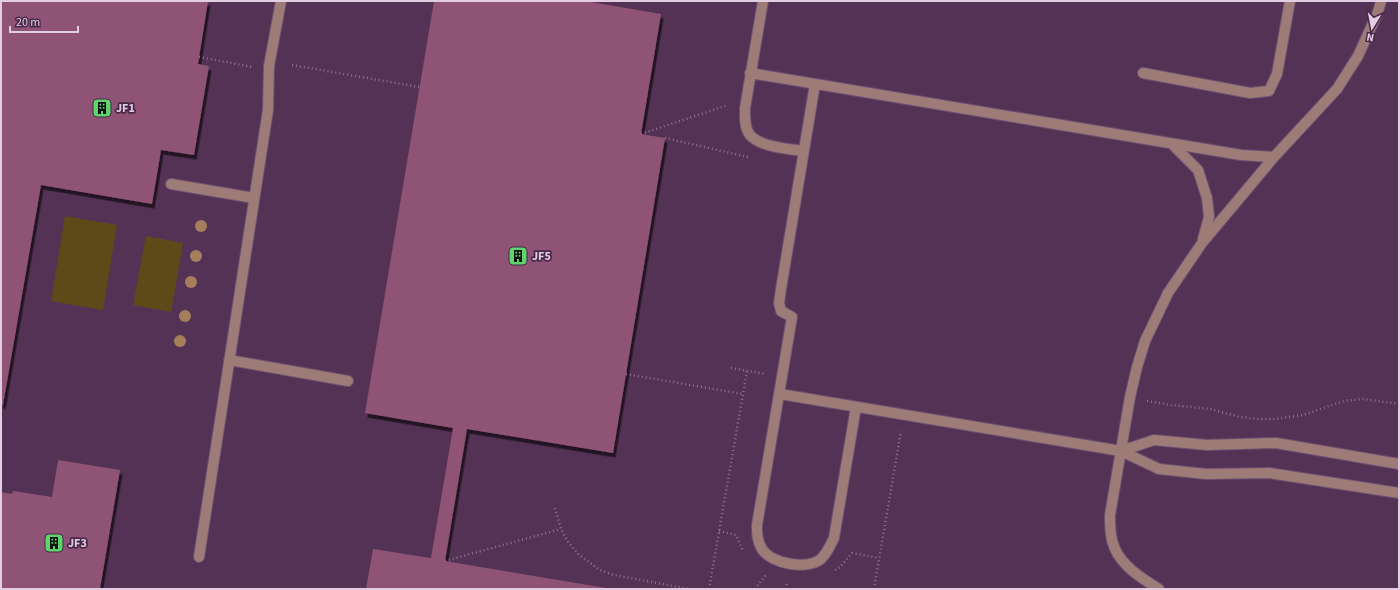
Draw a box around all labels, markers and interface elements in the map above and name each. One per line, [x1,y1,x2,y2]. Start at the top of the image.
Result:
scale bar [10,8,78,34]
north arrow [1352,8,1392,48]
text: 20 m [16,14,40,31]
text: N [1365,29,1375,45]
building icon: JF1 [91,97,113,119]
place label: JF1 [116,100,135,117]
building icon: JF5 [507,245,529,267]
place label: JF5 [532,248,551,265]
building icon: JF3 [43,532,65,554]
place label: JF3 [68,535,87,552]

